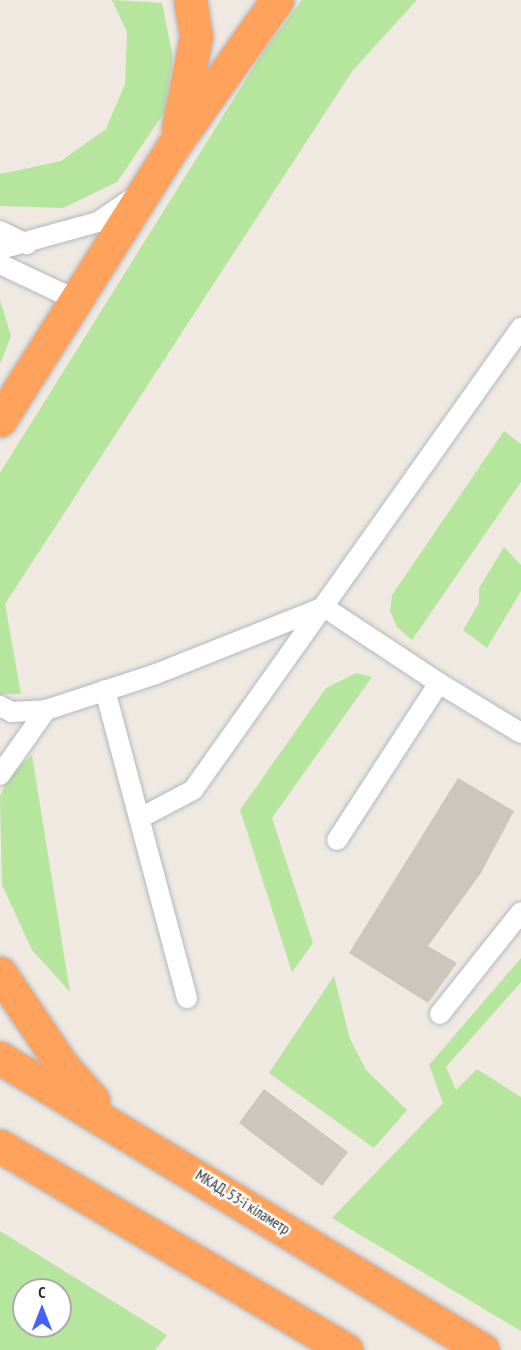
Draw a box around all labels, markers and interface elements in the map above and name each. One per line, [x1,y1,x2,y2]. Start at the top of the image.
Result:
street label: МКАД, 53-і кіламетр [192,1166,294,1238]
north arrow [12,1278,72,1338]
text: С [38,1282,46,1302]

